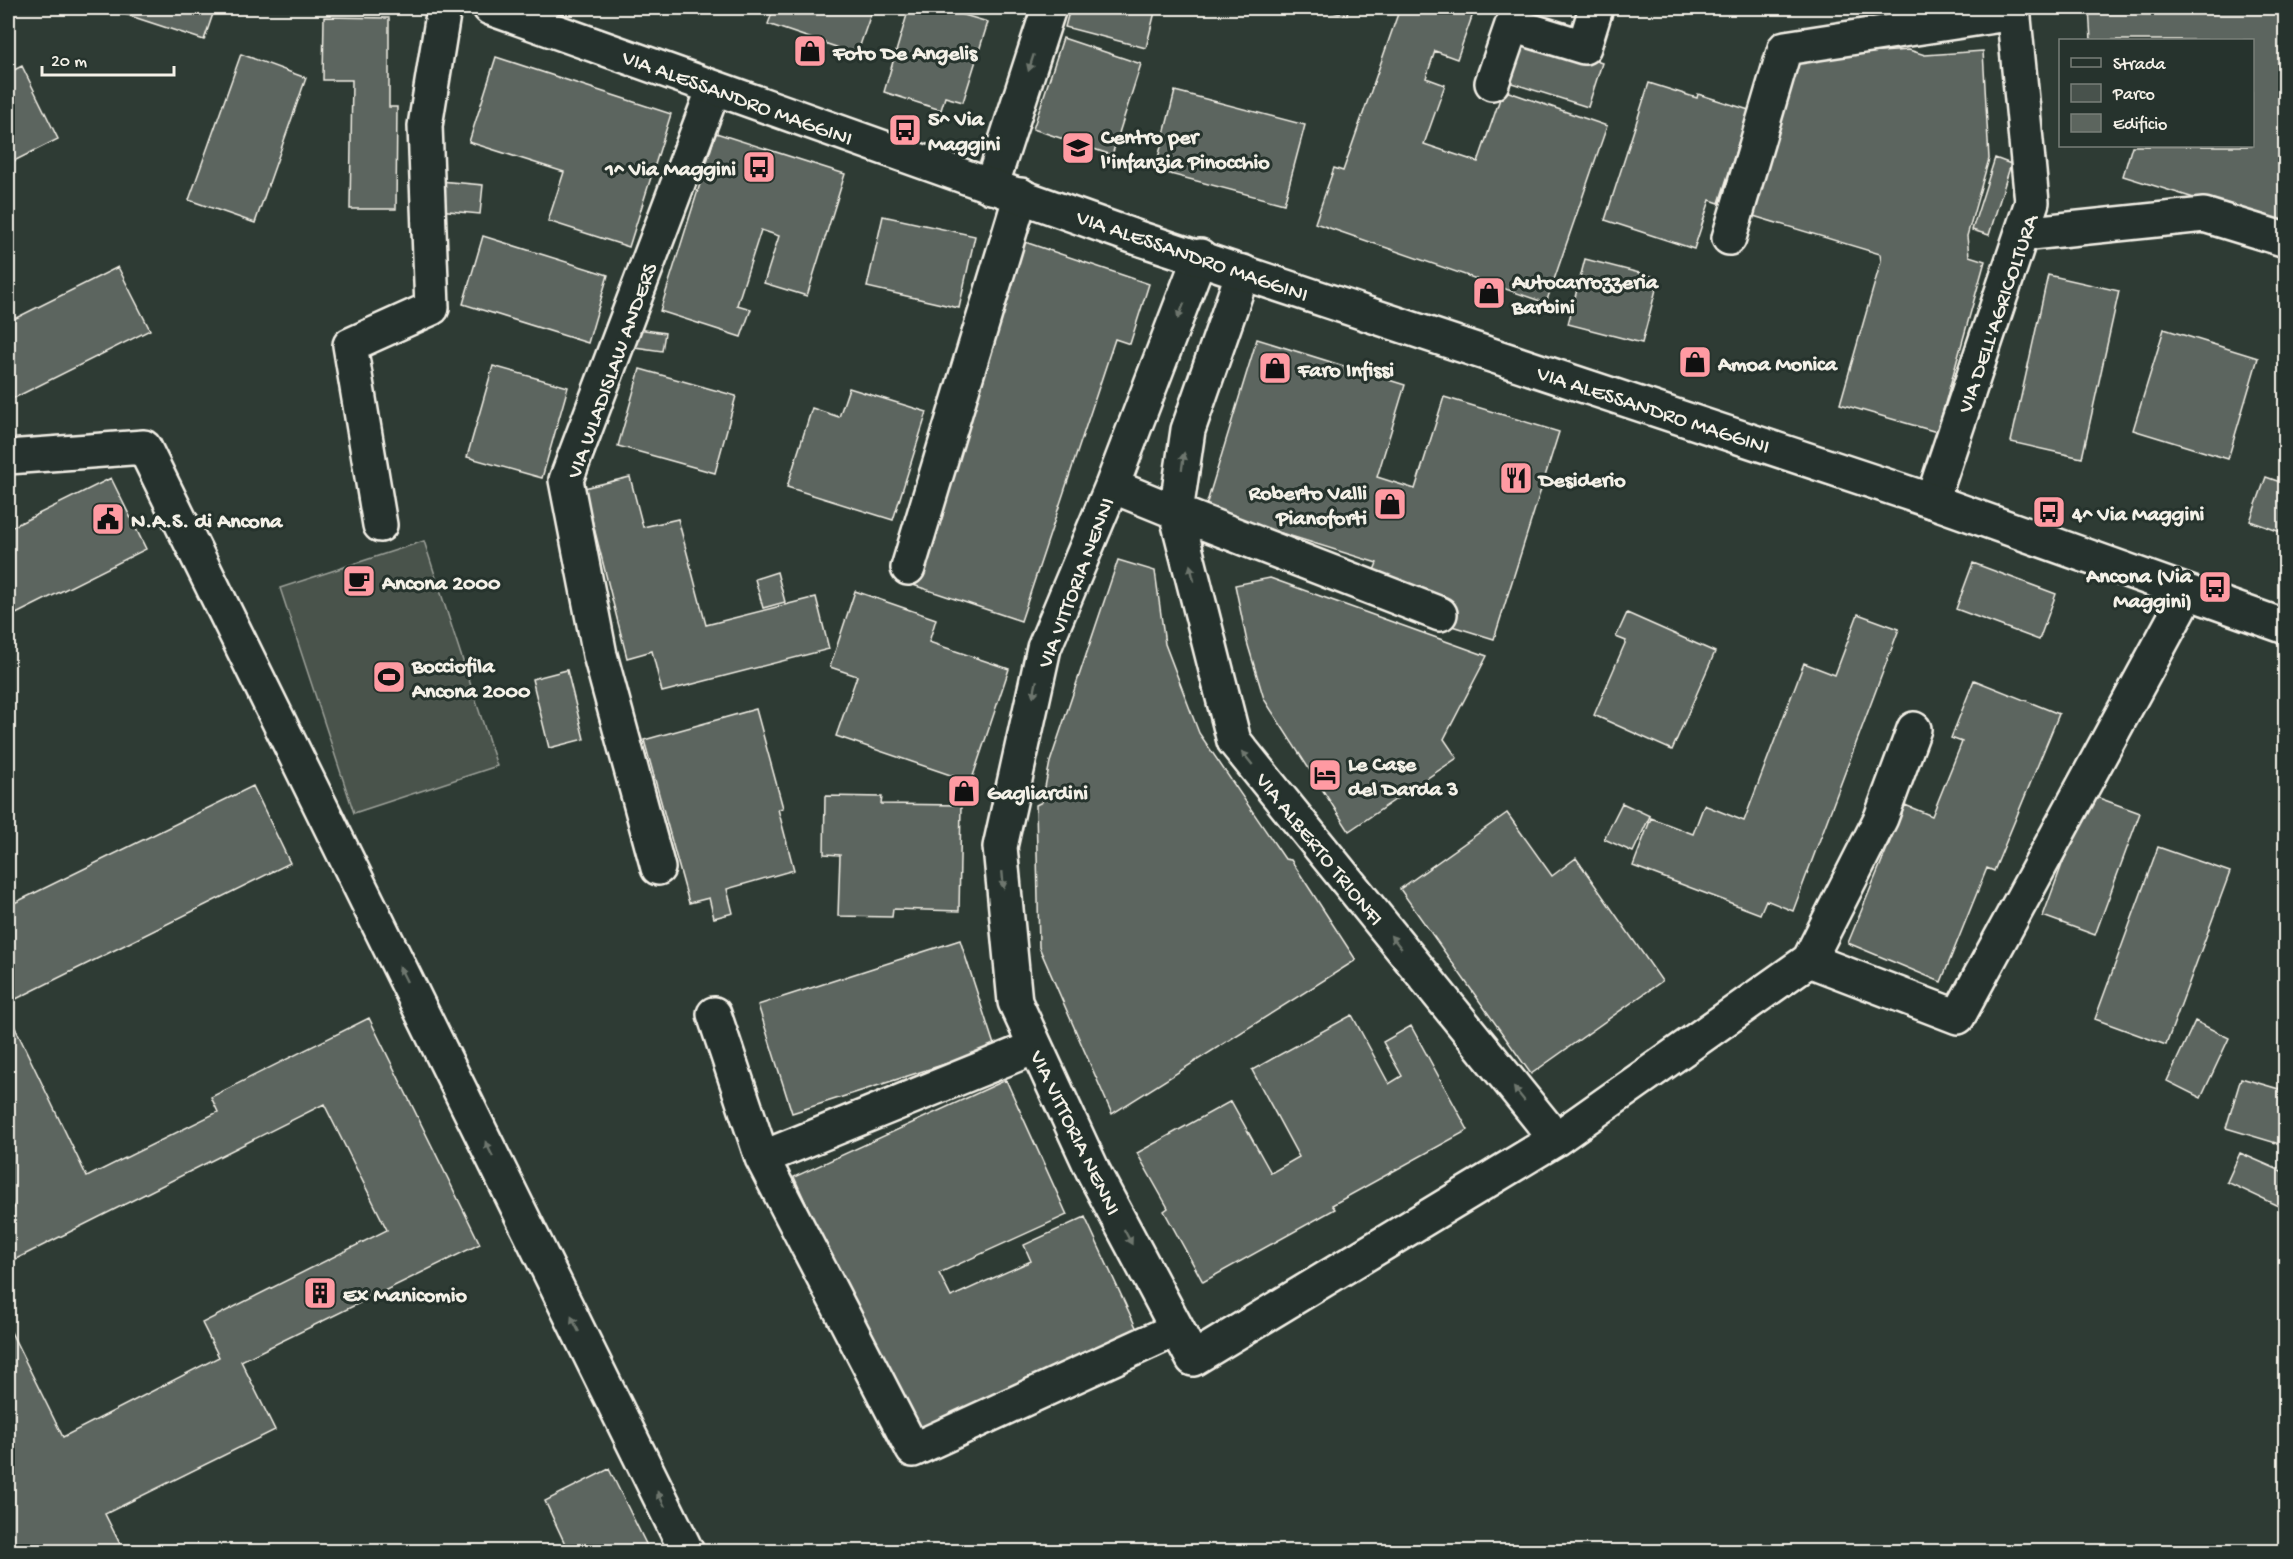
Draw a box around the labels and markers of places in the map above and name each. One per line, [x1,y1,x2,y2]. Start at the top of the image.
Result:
shop icon: Foto De Angelis [792,33,828,69]
place label: Foto De Angelis [832,42,979,68]
place label: 5^ Via Maggini [928,108,1001,159]
bus stop icon: 5^ Via Maggini [887,112,923,148]
place label: Centro per l'infanzia Pinocchio [1100,126,1270,177]
school or university icon: Centro per l'infanzia Pinocchio [1060,130,1096,166]
bus stop icon: 1^ Via Maggini [741,149,777,185]
place label: 1^ Via Maggini [604,158,736,184]
place label: Autocarrozzeria Barbini [1511,271,1660,322]
shop icon: Autocarrozzeria Barbini [1471,275,1507,311]
shop icon: Amoa Monica [1677,344,1713,380]
shop icon: Faro Infissi [1257,350,1293,386]
place label: Amoa Monica [1717,353,1839,379]
place label: Faro Infissi [1297,359,1394,385]
restaurant icon: Desiderio [1498,460,1534,496]
place label: Desiderio [1537,469,1626,495]
place label: Roberto Valli Pianoforti [1248,482,1367,533]
shop icon: Roberto Valli Pianoforti [1372,486,1408,522]
bus stop icon: 4^ Via Maggini [2031,494,2067,530]
public building icon: N.A.S. di Ancona [90,501,126,537]
place label: 4^ Via Maggini [2071,503,2205,529]
place label: N.A.S. di Ancona [131,510,284,536]
cafe icon: Ancona 2000 [341,563,377,599]
place label: Ancona (Via Maggini) [2085,565,2194,616]
bus stop icon: Ancona (Via Maggini) [2197,569,2233,605]
place label: Ancona 2000 [381,572,501,598]
place label: Bocciofila Ancona 2000 [411,655,531,706]
sports icon: Bocciofila Ancona 2000 [371,659,407,695]
place label: Le Case del Darda 3 [1348,753,1458,804]
hotel icon: Le Case del Darda 3 [1307,757,1343,793]
shop icon: Gagliardini [946,773,982,809]
place label: Gagliardini [987,782,1088,808]
building icon: Ex Manicomio [302,1275,338,1311]
place label: Ex Manicomio [343,1284,467,1310]

